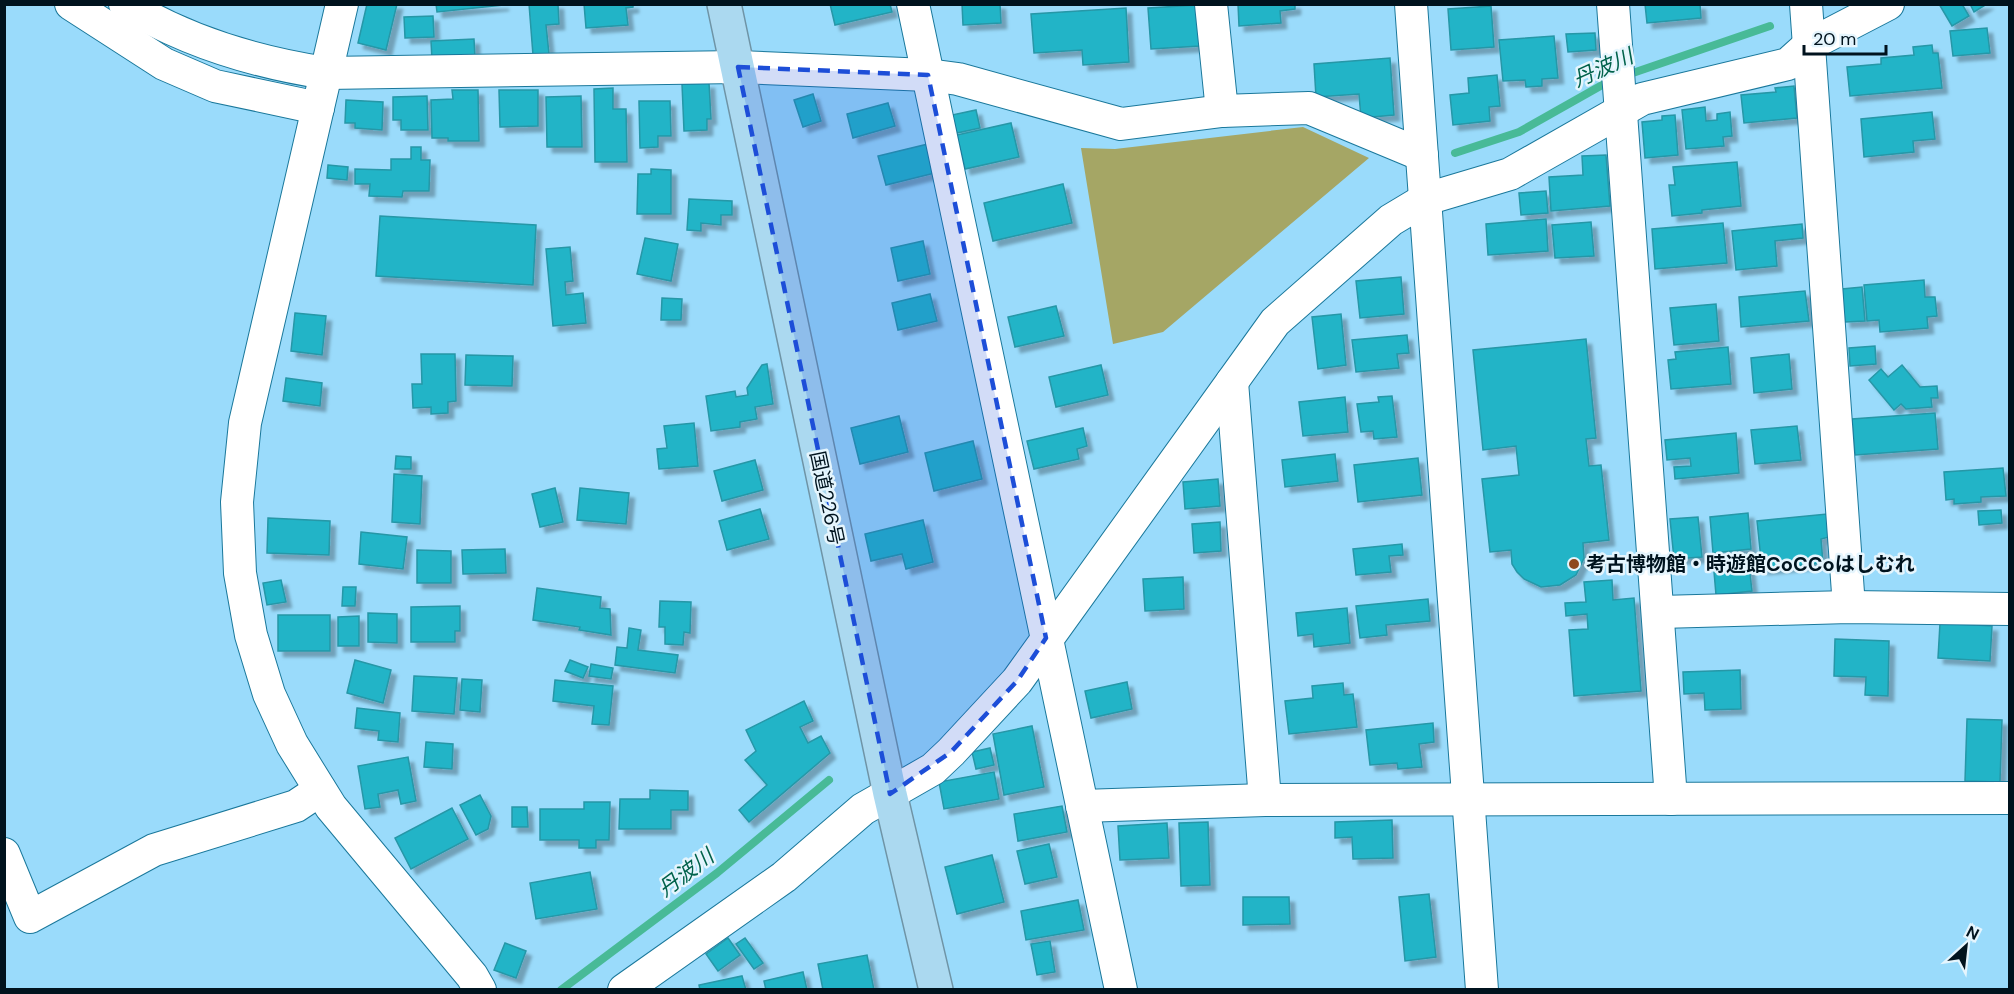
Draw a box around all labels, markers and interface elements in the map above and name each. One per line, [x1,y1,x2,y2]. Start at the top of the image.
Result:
scale bar [1804,18,1886,56]
text: 20 m [1813,27,1856,51]
water label: 丹波川 [1569,42,1639,94]
street label: 国道226号 [804,449,850,547]
place label: 考古博物館・時遊館CoCCoはしむれ [1586,551,1915,577]
marker: 考古博物館・時遊館CoCCoはしむれ [1567,557,1581,571]
water label: 丹波川 [652,842,721,903]
north arrow [1936,916,1996,976]
text: N [1963,921,1983,945]

